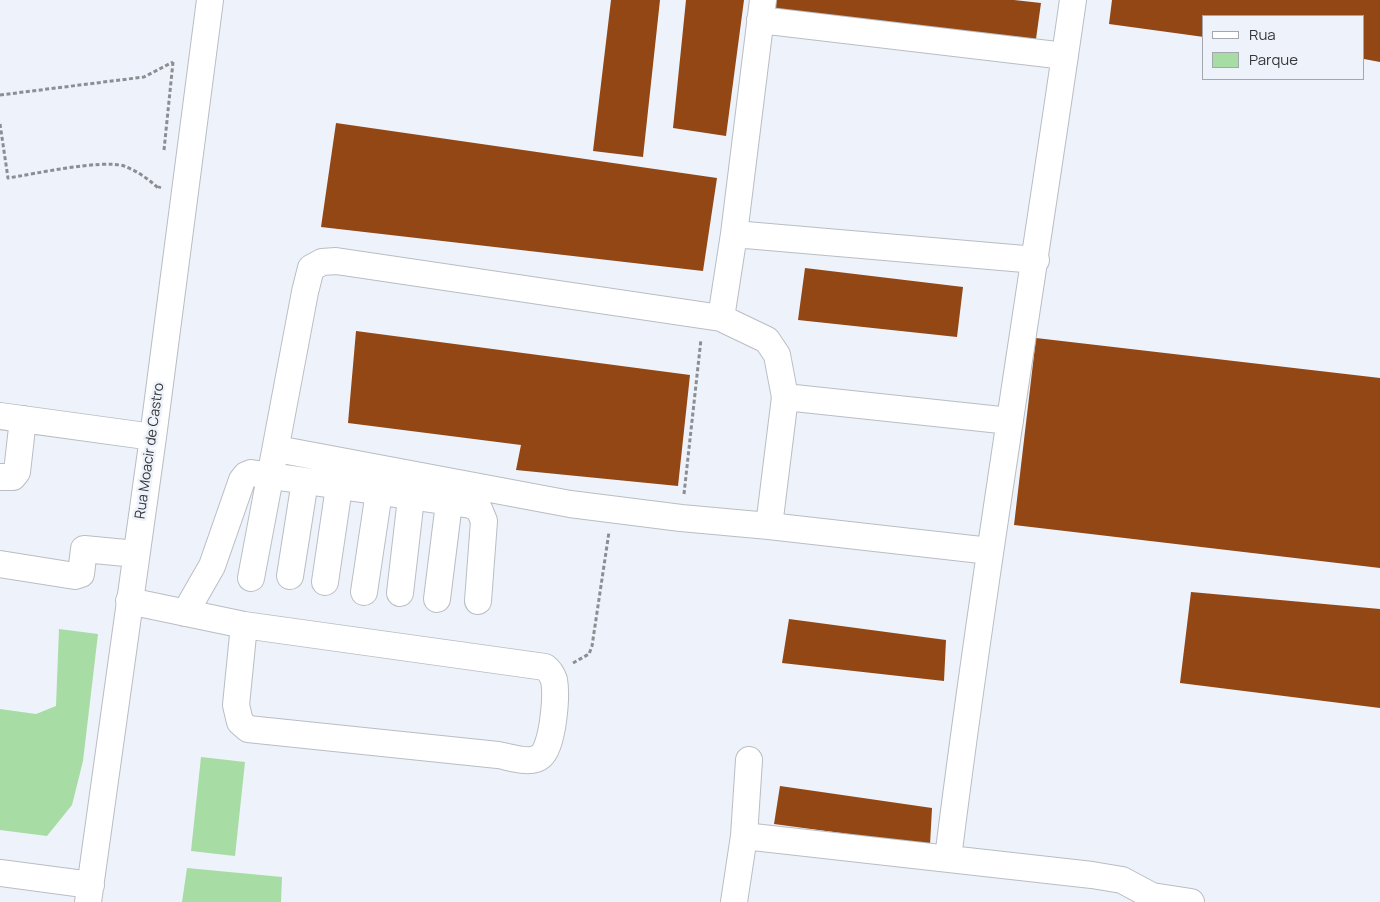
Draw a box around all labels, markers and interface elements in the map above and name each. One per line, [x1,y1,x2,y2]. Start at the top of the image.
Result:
legend [1202,15,1365,80]
text: Rua [1249,24,1276,45]
text: Parque [1249,49,1298,70]
street label: Rua Moacir de Castro [132,382,168,520]

